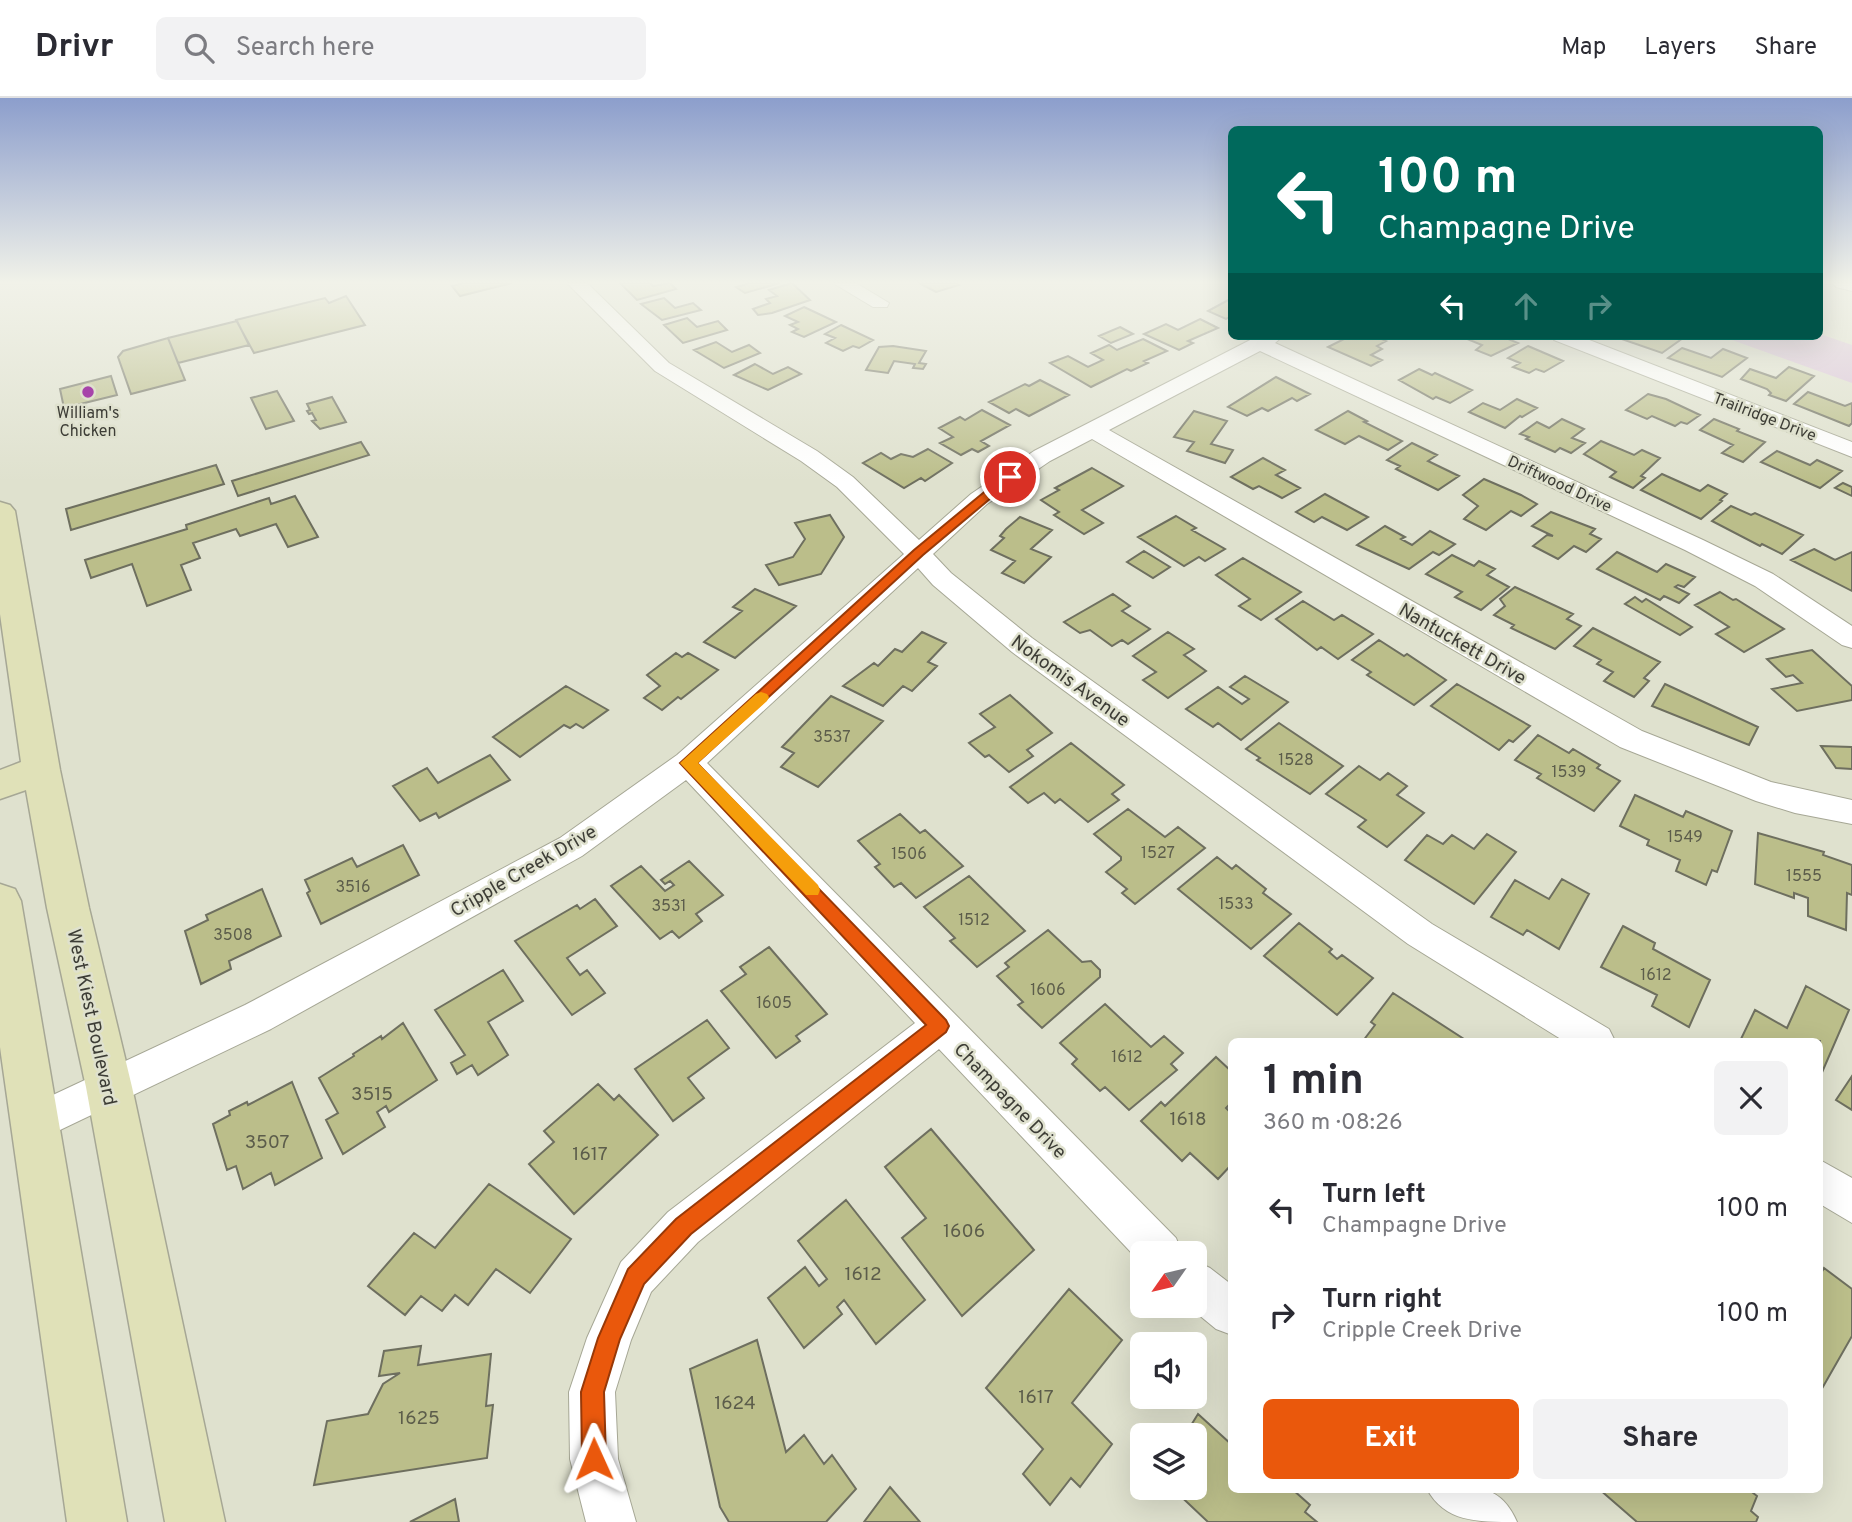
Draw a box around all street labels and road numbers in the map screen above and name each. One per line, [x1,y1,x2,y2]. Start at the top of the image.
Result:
street label: Trailridge Drive [1710,389,1819,447]
street label: Driftwood Drive [1504,452,1614,518]
street label: Nantuckett Drive [1394,598,1530,691]
street label: Nokomis Avenue [1006,630,1134,733]
street label: Cripple Creek Drive [447,820,601,923]
street label: West Kiest Boulevard [61,927,121,1108]
street label: Champagne Drive [948,1038,1071,1165]

